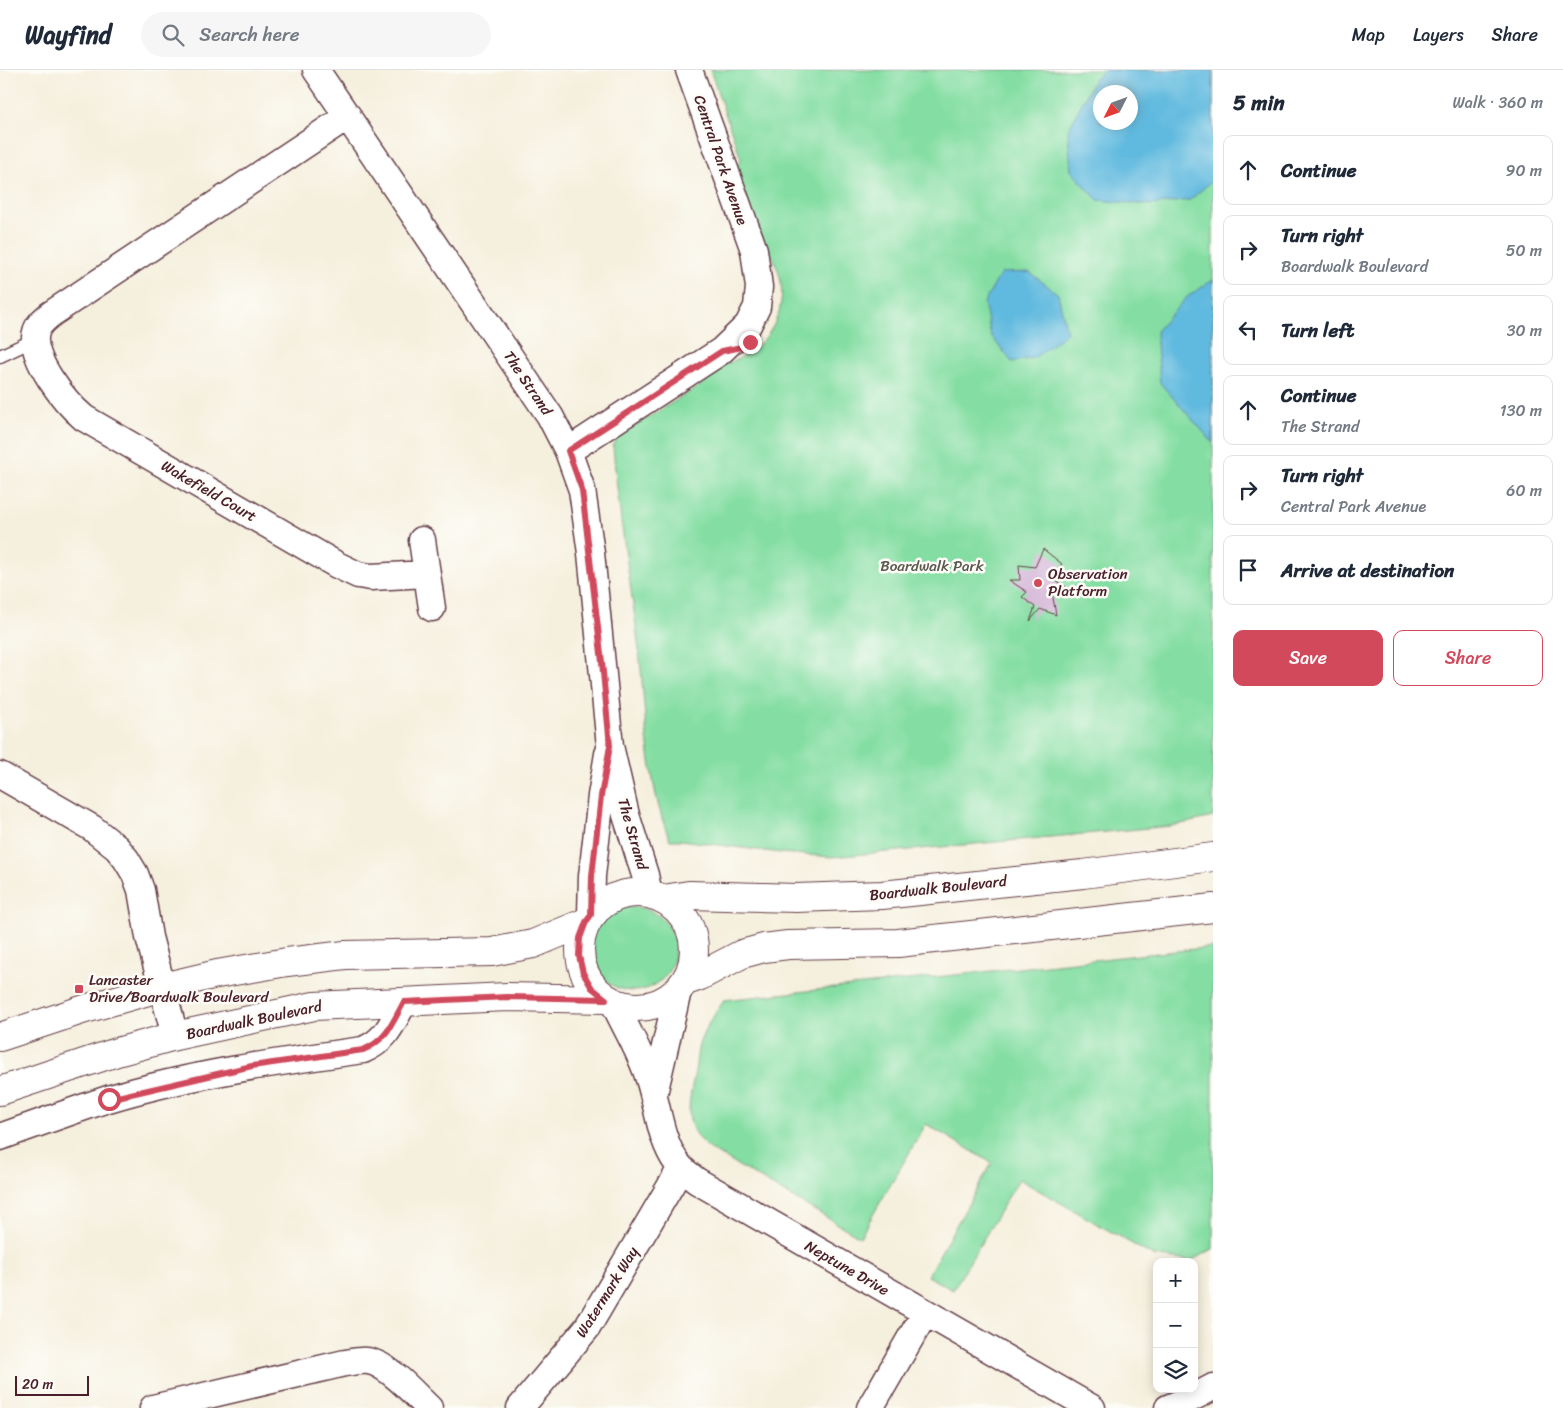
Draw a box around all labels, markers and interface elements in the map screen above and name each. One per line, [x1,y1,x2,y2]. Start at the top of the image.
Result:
search box [141,12,491,57]
text: Wayfind [25,14,111,56]
text: Search here [199,18,299,51]
text: Map [1352,19,1385,51]
text: Layers [1413,19,1464,51]
text: Share [1492,19,1538,51]
icon: search [159,21,187,49]
text: 5 min [1233,84,1285,122]
north arrow [1093,85,1138,130]
text: Walk · 360 m [1453,88,1543,117]
street label: Central Park Avenue [687,91,755,229]
text: Continue [1281,154,1357,187]
icon: ahead [1234,156,1262,184]
text: 90 m [1506,156,1542,185]
text: Turn right [1281,219,1363,252]
icon: right [1234,236,1262,264]
text: 50 m [1506,236,1542,265]
text: Boardwalk Boulevard [1281,252,1428,281]
text: Turn left [1281,314,1354,347]
icon: left [1234,316,1262,344]
text: 30 m [1507,316,1542,345]
route end [739,331,762,354]
street label: The Strand [497,345,560,422]
text: Continue [1281,379,1357,412]
icon: ahead [1234,396,1262,424]
text: 130 m [1500,396,1542,425]
text: The Strand [1281,412,1359,441]
street label: Wakefield Court [156,453,262,529]
text: Turn right [1281,459,1363,492]
icon: right [1234,476,1262,504]
text: 60 m [1506,476,1542,505]
text: Central Park Avenue [1281,492,1426,521]
park label: Boardwalk Park [880,553,985,579]
text: Arrive at destination [1281,554,1454,587]
icon: arrive [1234,556,1262,584]
place label: Observation Platform [1048,561,1128,604]
marker: Observation Platform [1032,577,1044,589]
button: Save [1233,630,1383,686]
button: Share [1393,630,1543,686]
street label: The Strand [610,795,656,874]
street label: Boardwalk Boulevard [868,868,1009,908]
place label: Lancaster Drive/Boardwalk Boulevard [89,967,269,1010]
marker: Lancaster Drive/Boardwalk Boulevard [73,983,85,995]
street label: Boardwalk Boulevard [184,993,325,1047]
route start [98,1088,121,1111]
street label: Neptune Drive [800,1233,894,1303]
street label: Watermark Way [569,1241,646,1343]
map controls [1153,1258,1198,1393]
button: + [1153,1258,1198,1303]
button: − [1153,1303,1198,1348]
button: layers [1153,1348,1198,1393]
text: 20 m [22,1372,53,1397]
scale bar [15,1373,89,1396]

